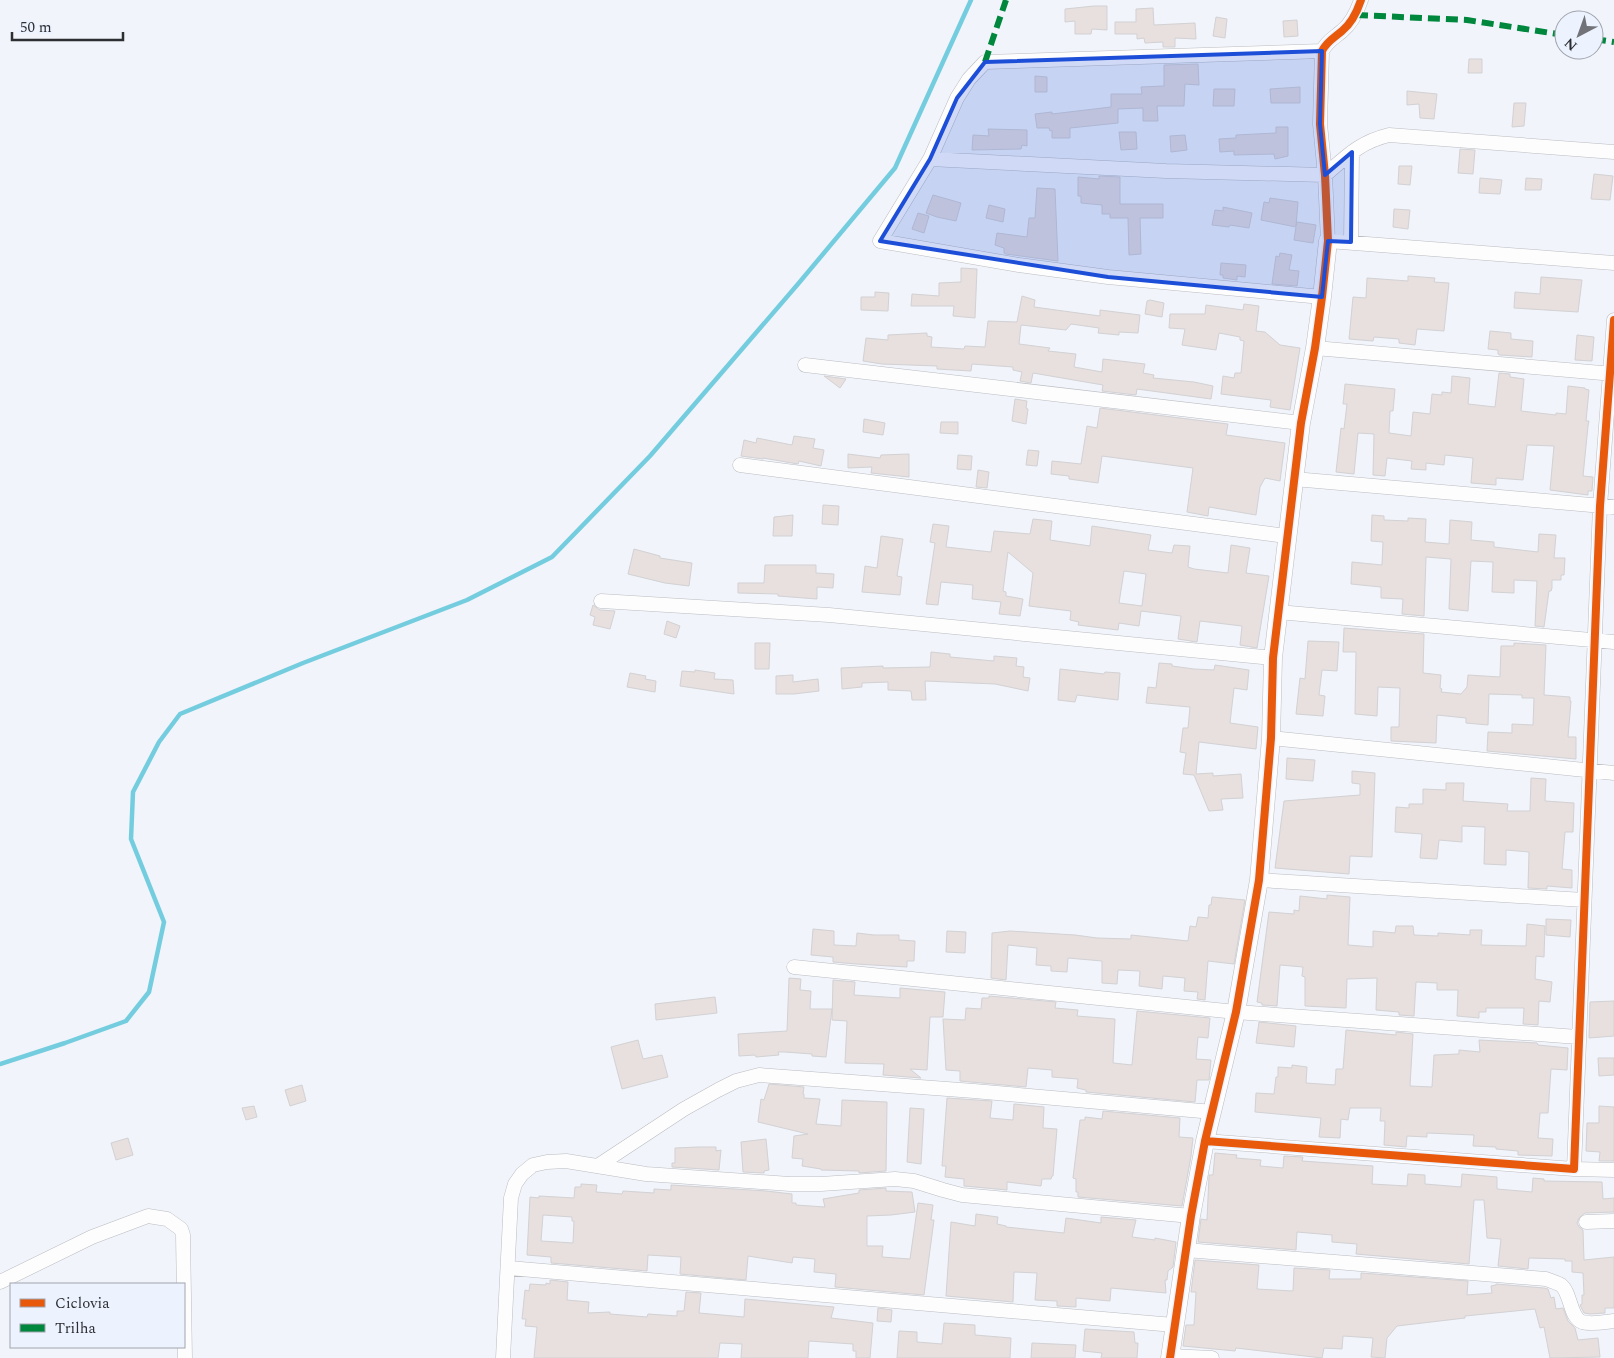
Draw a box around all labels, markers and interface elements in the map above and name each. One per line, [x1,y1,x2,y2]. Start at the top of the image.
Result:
scale bar [12,10,124,42]
north arrow [1554,10,1604,60]
text: 50 m [20,16,52,39]
text: N [1560,33,1582,56]
legend [10,1283,185,1348]
text: Ciclovia [55,1292,110,1315]
text: Trilha [55,1317,96,1340]

